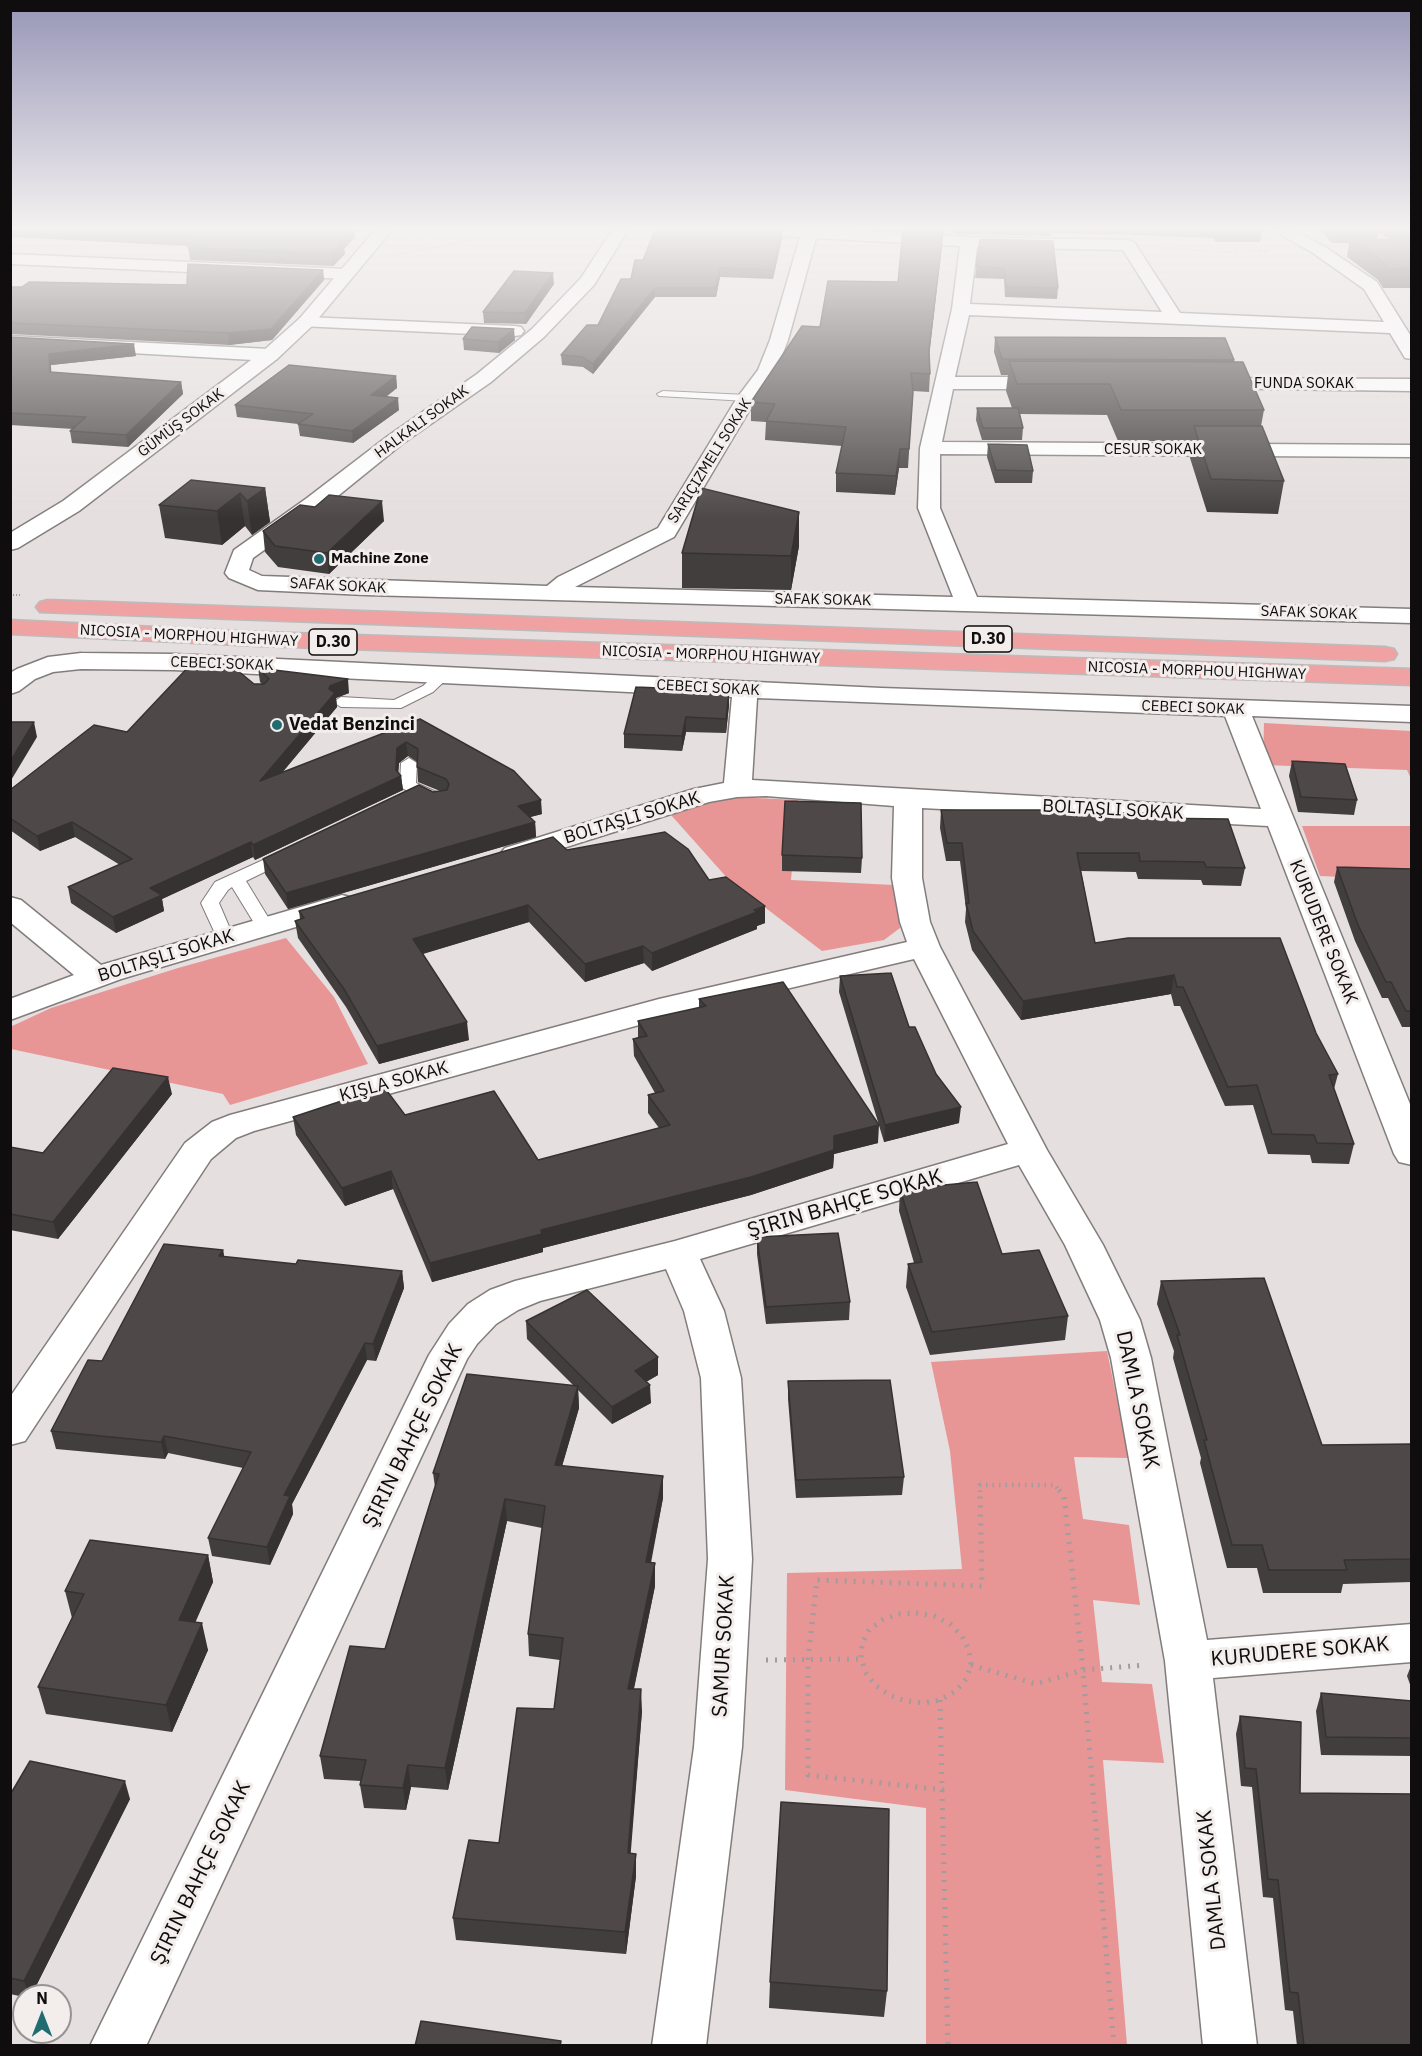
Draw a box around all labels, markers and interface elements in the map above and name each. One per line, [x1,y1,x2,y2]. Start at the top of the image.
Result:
street label: FUNDA SOKAK [1254,375,1354,393]
street label: HALKALI SOKAK [371,382,473,462]
street label: GÜMÜŞ SOKAK [134,385,228,461]
street label: SARIÇIZMELI SOKAK [664,395,756,527]
street label: CESUR SOKAK [1104,441,1202,459]
place label: Machine Zone [331,550,429,568]
marker: Machine Zone [312,552,326,566]
street label: SAFAK SOKAK [289,574,387,598]
street label: SAFAK SOKAK [775,590,871,610]
street label: SAFAK SOKAK [1260,602,1358,624]
street label: NICOSIA - MORPHOU HIGHWAY [79,621,299,651]
road number: D.30 [964,626,1012,652]
road number: D.30 [309,629,357,655]
street label: NICOSIA - MORPHOU HIGHWAY [601,642,821,668]
street label: CEBECI SOKAK [170,653,274,675]
street label: NICOSIA - MORPHOU HIGHWAY [1087,658,1307,684]
street label: CEBECI SOKAK [656,676,760,700]
street label: CEBECI SOKAK [1141,697,1245,719]
place label: Vedat Benzinci [289,714,415,736]
marker: Vedat Benzinci [270,718,284,732]
street label: BOLTAŞLI SOKAK [561,787,703,849]
street label: BOLTAŞLI SOKAK [1042,796,1184,824]
street label: KURUDERE SOKAK [1284,857,1362,1007]
street label: BOLTAŞLI SOKAK [95,925,237,987]
street label: KIŞLA SOKAK [337,1057,451,1107]
street label: ŞIRIN BAHÇE SOKAK [745,1164,945,1244]
street label: DAMLA SOKAK [1110,1328,1164,1472]
street label: ŞIRIN BAHÇE SOKAK [358,1340,468,1532]
street label: SAMUR SOKAK [708,1574,740,1718]
street label: KURUDERE SOKAK [1210,1632,1390,1672]
street label: ŞIRIN BAHÇE SOKAK [146,1777,256,1969]
street label: DAMLA SOKAK [1192,1809,1232,1951]
north arrow [12,1984,72,2044]
text: N [36,1988,48,2008]

